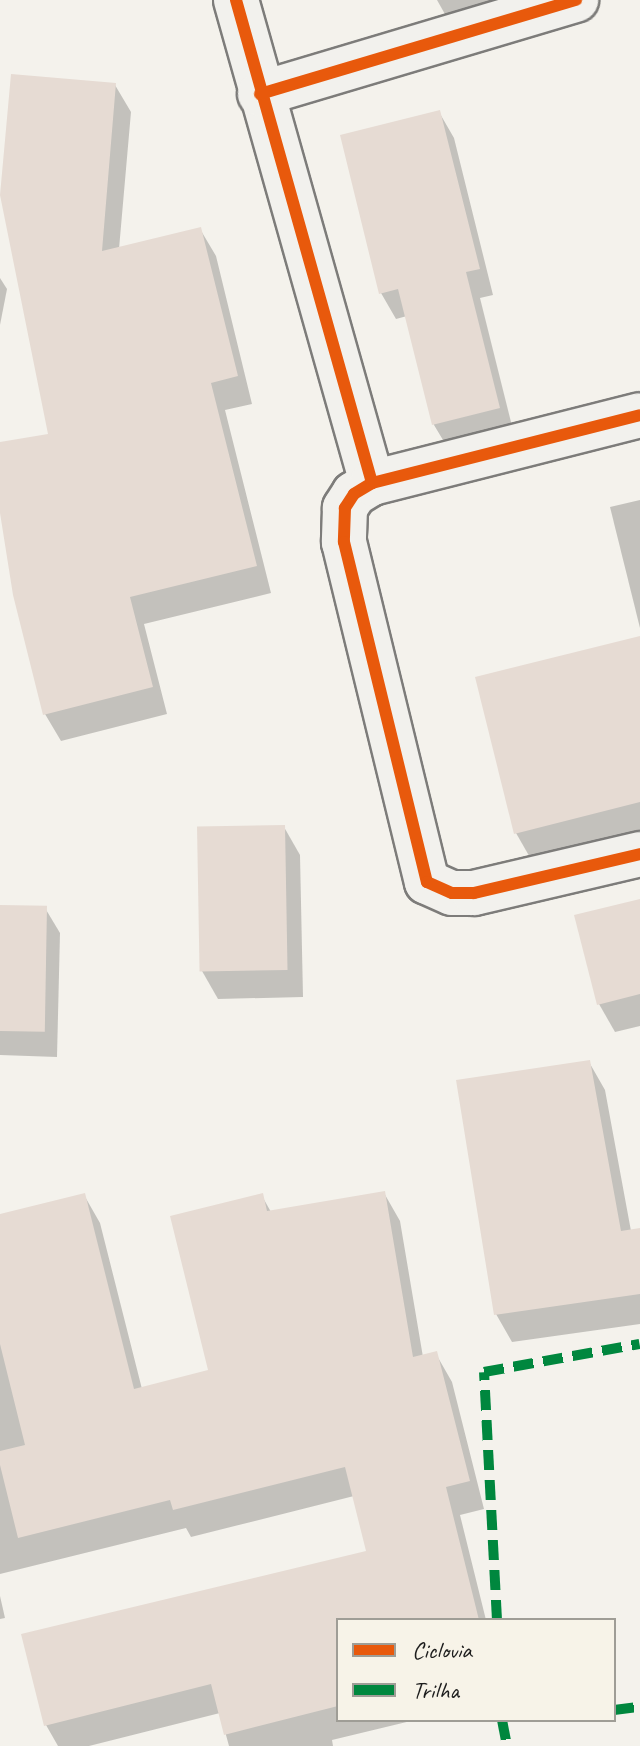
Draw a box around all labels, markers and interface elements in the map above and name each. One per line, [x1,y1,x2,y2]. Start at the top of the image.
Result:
legend [336,1618,616,1722]
text: Ciclovia [412,1635,472,1665]
text: Trilha [412,1675,459,1705]

